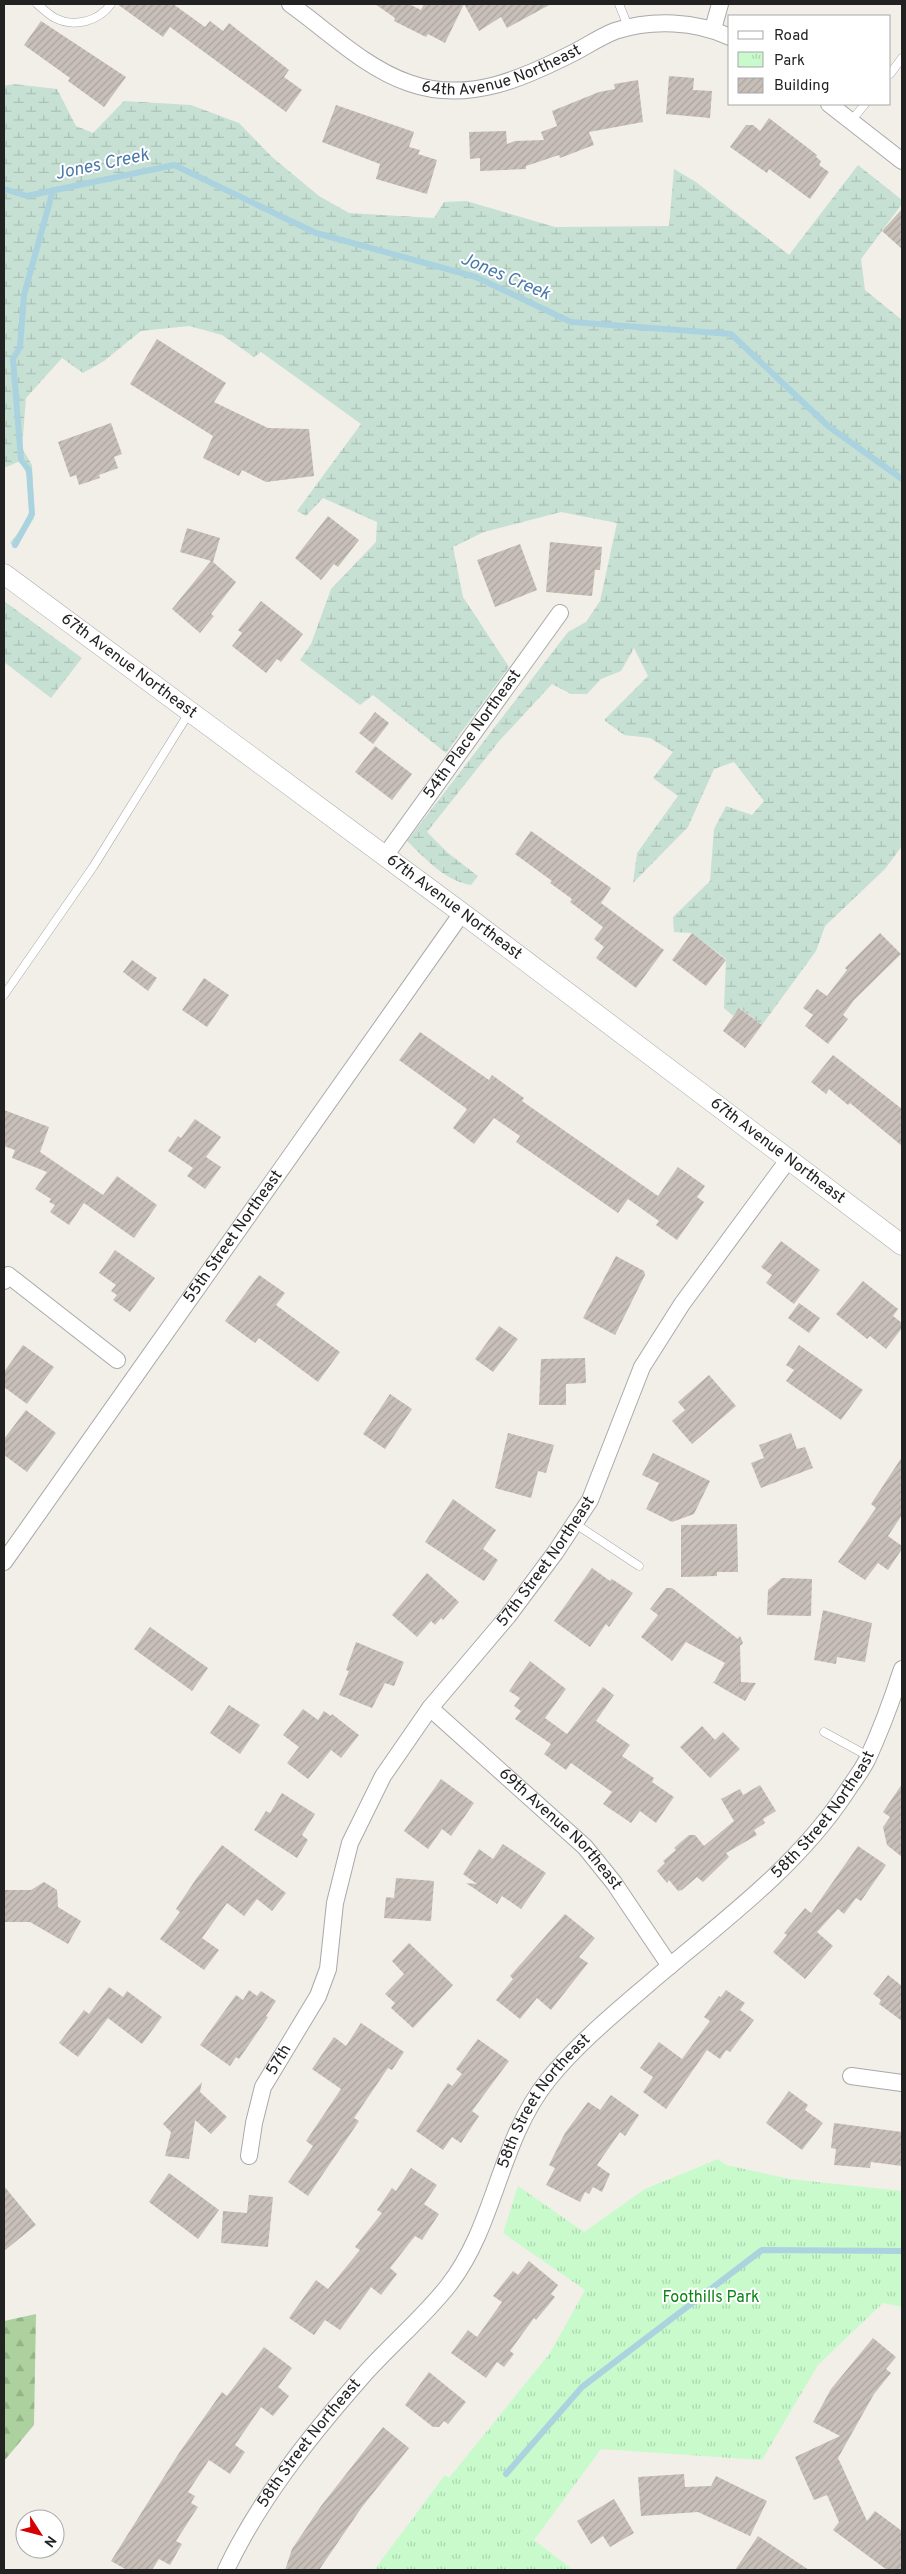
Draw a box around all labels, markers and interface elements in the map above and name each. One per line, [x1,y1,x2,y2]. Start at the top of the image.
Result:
legend [728,15,891,105]
text: Road [774,27,809,46]
street label: 64th Avenue Northeast [420,40,585,101]
text: Park [774,52,805,71]
text: Building [774,77,829,96]
water label: Jones Creek [53,144,152,186]
water label: Jones Creek [457,248,554,307]
street label: 67th Avenue Northeast [57,609,201,723]
street label: 54th Place Northeast [419,666,526,803]
street label: 67th Avenue Northeast [382,850,526,965]
street label: 67th Avenue Northeast [706,1094,849,1209]
street label: 55th Street Northeast [180,1166,287,1307]
street label: 57th Street Northeast [493,1493,600,1631]
street label: 58th Street Northeast [767,1748,880,1883]
street label: 69th Avenue Northeast [494,1764,626,1894]
street label: 58th Street Northeast [494,2030,595,2171]
street label: 57th [262,2041,296,2079]
park label: Foothills Park [662,2288,760,2308]
street label: 58th Street Northeast [253,2375,366,2512]
north arrow [15,2509,65,2559]
text: N [39,2532,59,2550]

